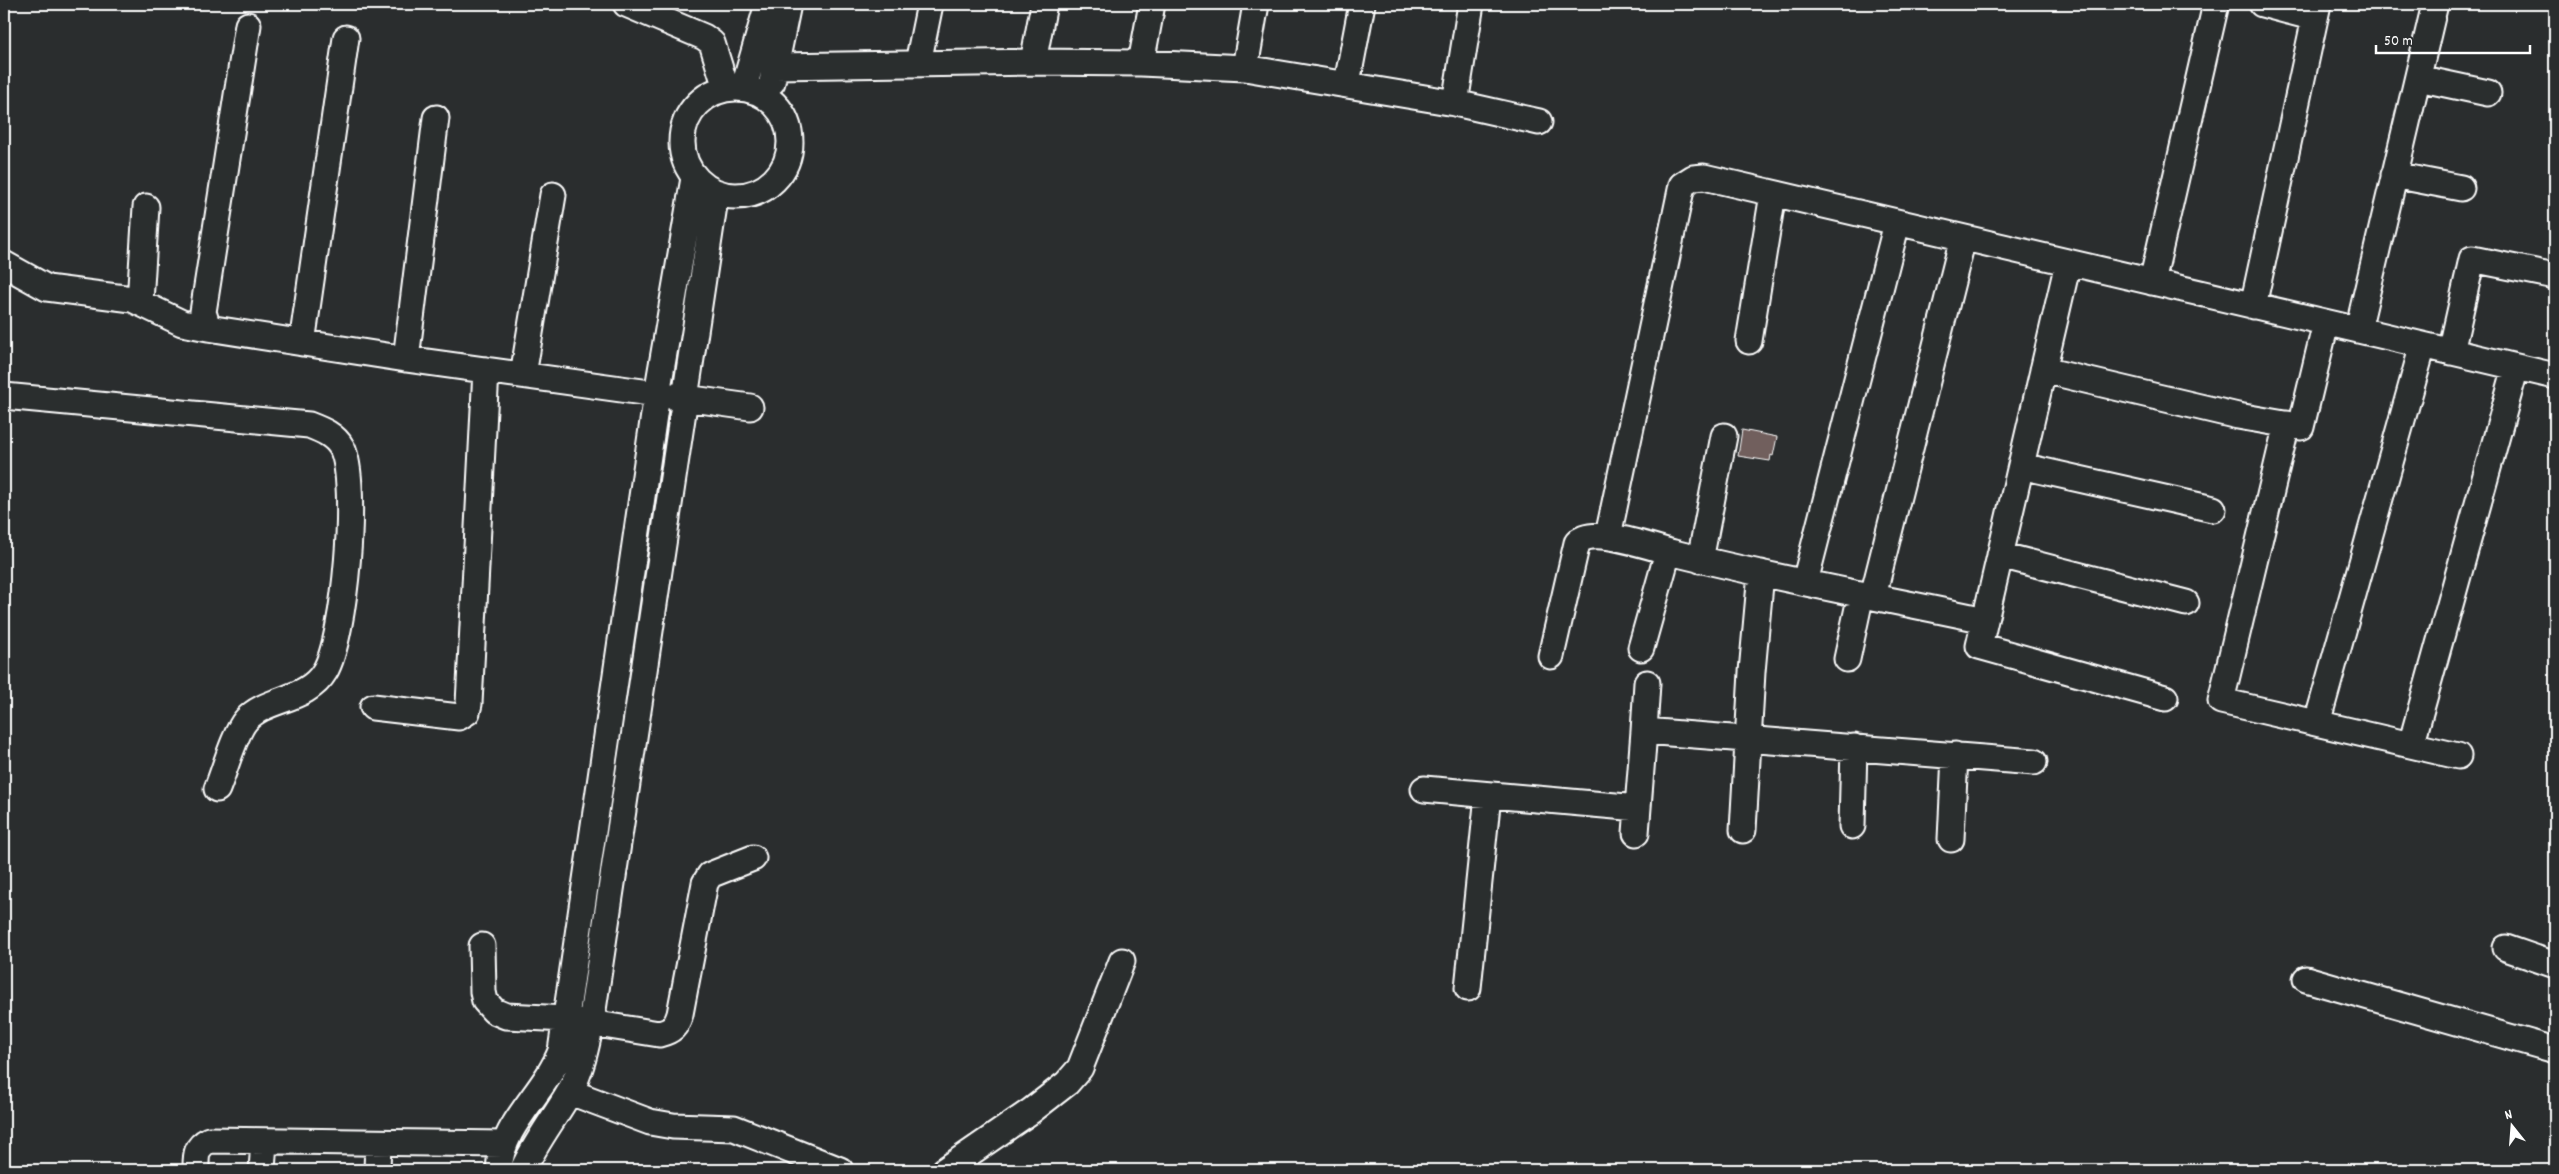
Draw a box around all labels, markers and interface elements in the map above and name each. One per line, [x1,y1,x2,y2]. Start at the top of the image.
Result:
scale bar [2376,22,2530,54]
text: 50 m [2384,31,2413,53]
north arrow [2486,1102,2536,1152]
text: N [2503,1105,2515,1126]

